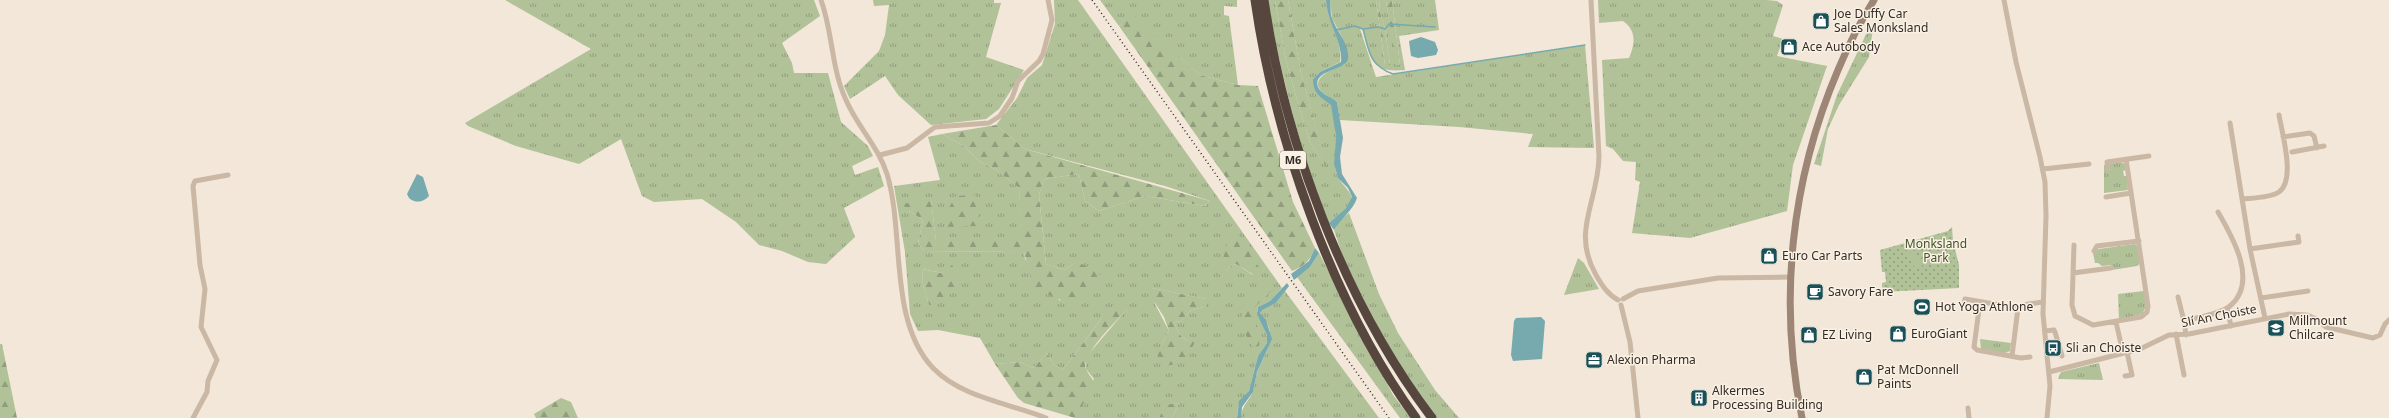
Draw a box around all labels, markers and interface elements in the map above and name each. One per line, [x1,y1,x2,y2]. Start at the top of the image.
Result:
place label: Joe Duffy Car Sales Monksland [1833,5,1928,36]
shop icon: Joe Duffy Car Sales Monksland [1811,11,1831,31]
shop icon: Ace Autobody [1779,37,1799,57]
place label: Ace Autobody [1802,38,1881,55]
road number: M6 [1280,151,1306,169]
park label: Monksland Park [1905,235,1967,266]
shop icon: Euro Car Parts [1759,246,1779,266]
place label: Euro Car Parts [1782,247,1863,264]
cafe icon: Savory Fare [1805,282,1825,302]
place label: Savory Fare [1828,283,1894,300]
sports icon: Hot Yoga Athlone [1912,297,1932,317]
place label: Hot Yoga Athlone [1935,298,2033,315]
street label: Slí An Choiste [2180,300,2258,331]
place label: Millmount Chilcare [2289,312,2347,343]
school or university icon: Millmount Chilcare [2266,318,2286,338]
shop icon: EuroGiant [1888,324,1908,344]
shop icon: EZ Living [1799,325,1819,345]
place label: EuroGiant [1911,325,1968,342]
place label: EZ Living [1822,326,1872,343]
bus stop icon: Sli an Choiste [2043,338,2063,358]
place label: Sli an Choiste [2066,339,2142,356]
office icon: Alexion Pharma [1584,350,1604,370]
place label: Alexion Pharma [1607,351,1696,368]
place label: Pat McDonnell Paints [1877,361,1959,392]
shop icon: Pat McDonnell Paints [1854,367,1874,387]
place label: Alkermes Processing Building [1712,382,1823,413]
building icon: Alkermes Processing Building [1689,388,1709,408]

